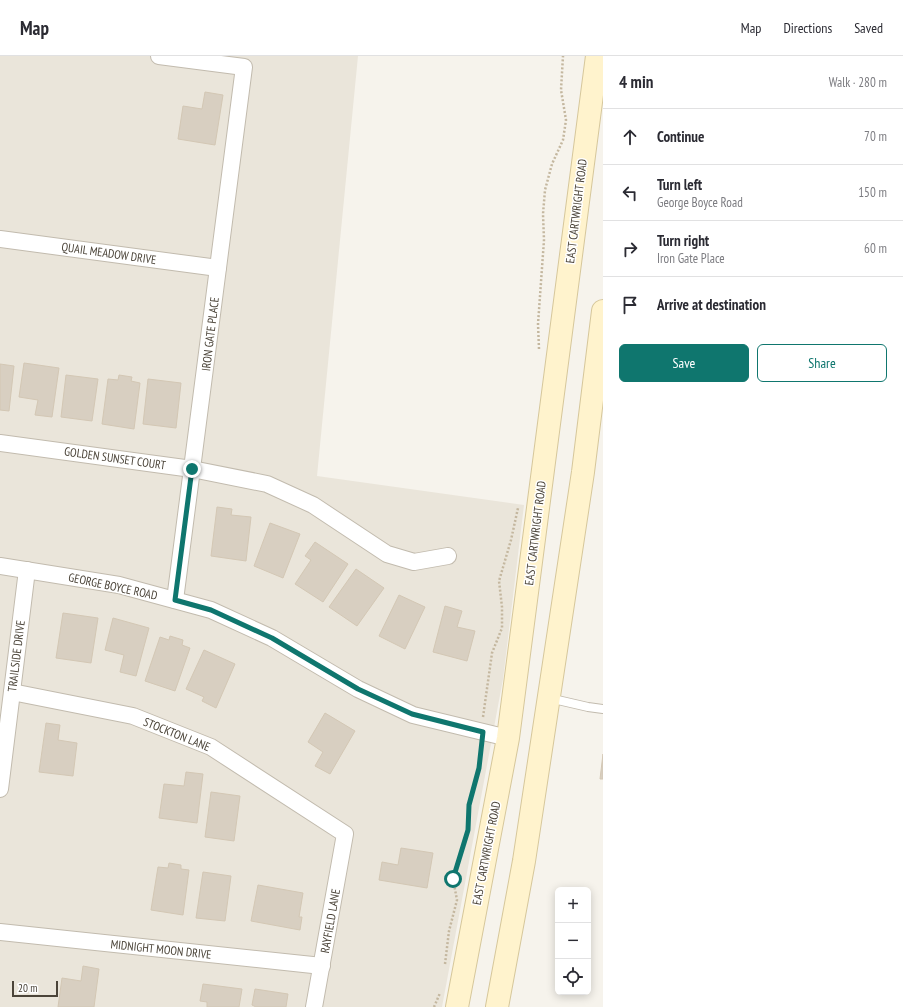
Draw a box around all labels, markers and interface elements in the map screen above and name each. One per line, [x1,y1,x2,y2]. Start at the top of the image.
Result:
text: Map [20,16,49,40]
text: Map [741,19,761,37]
text: Directions [783,19,832,37]
text: Saved [854,19,883,37]
text: 4 min [619,71,653,93]
text: Walk · 280 m [829,74,887,91]
icon: ahead [619,126,641,148]
text: Continue [657,127,704,146]
text: 70 m [864,128,887,145]
street label: EAST CARTWRIGHT ROAD [562,158,590,264]
text: Turn left [657,175,702,194]
icon: left [619,182,641,204]
text: 150 m [858,184,887,201]
text: George Boyce Road [657,194,743,211]
text: Turn right [657,231,709,250]
icon: right [619,238,641,260]
street label: QUAIL MEADOW DRIVE [61,239,157,267]
text: 60 m [864,240,887,257]
text: Iron Gate Place [657,250,725,267]
icon: arrive [619,294,641,316]
text: Arrive at destination [657,295,766,314]
street label: IRON GATE PLACE [198,296,222,372]
button: Save [619,344,749,382]
button: Share [757,344,887,382]
street label: GOLDEN SUNSET COURT [63,443,167,473]
route end [183,460,201,478]
street label: EAST CARTWRIGHT ROAD [521,480,549,586]
street label: GEORGE BOYCE ROAD [67,569,159,603]
street label: TRAILSIDE DRIVE [4,619,28,693]
street label: STOCKTON LANE [141,714,213,754]
street label: EAST CARTWRIGHT ROAD [469,800,503,906]
route start [444,870,462,888]
map controls [555,887,591,995]
button: + [555,887,591,923]
street label: RAYFIELD LANE [317,888,343,954]
button: − [555,923,591,959]
street label: MIDNIGHT MOON DRIVE [110,936,212,962]
button: locate [555,959,591,995]
scale bar [12,979,58,998]
text: 20 m [18,981,37,995]

